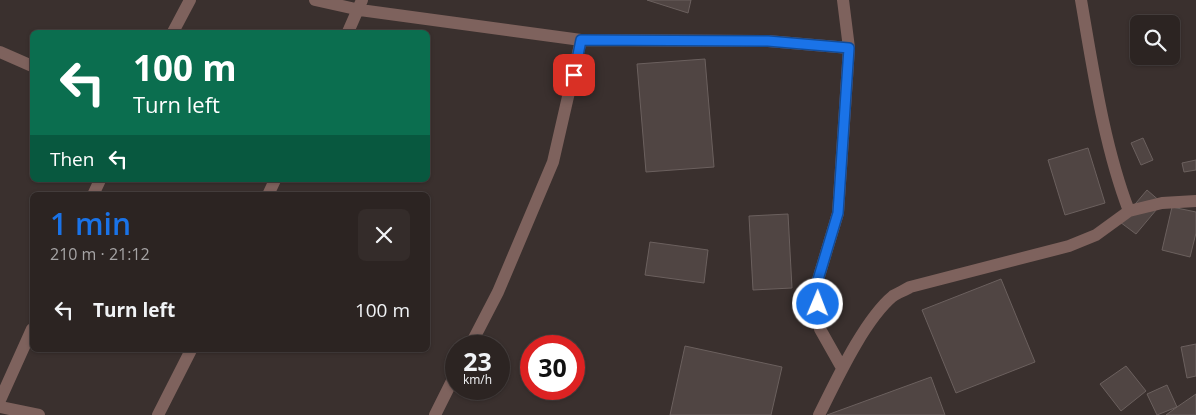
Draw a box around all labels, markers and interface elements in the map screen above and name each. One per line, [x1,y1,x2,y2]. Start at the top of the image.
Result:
map controls [1130,15,1180,65]
button: search [1130,15,1180,65]
text: 100 m [133,44,237,91]
icon: left [50,50,115,115]
pin [553,54,595,96]
icon: arrive [560,61,588,89]
text: Turn left [133,89,220,119]
icon: left [104,145,132,173]
text: Then [50,146,94,172]
text: 1 min [50,203,131,244]
button: close [358,209,410,261]
text: 210 m · 21:12 [50,243,150,265]
position arrow [791,277,843,329]
icon: left [50,296,78,324]
text: Turn left [93,297,175,323]
text: 100 m [355,297,410,323]
speed limit sign: 30 [520,335,585,400]
text: 23 [463,344,492,378]
text: km/h [463,371,492,388]

